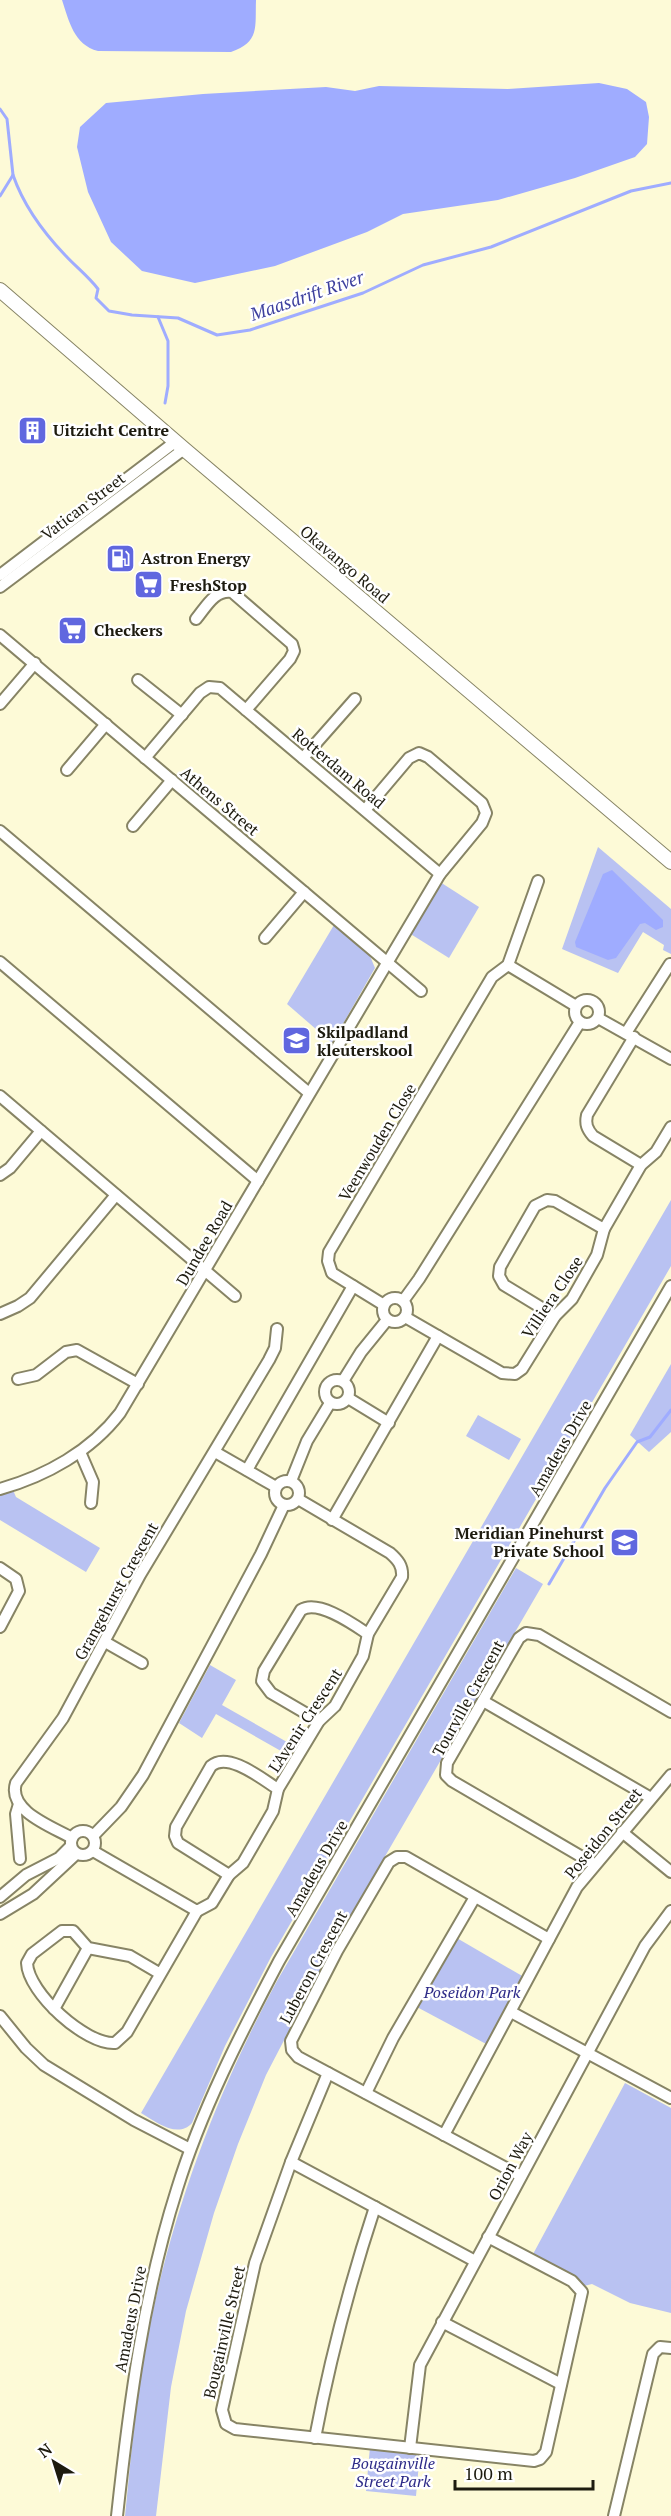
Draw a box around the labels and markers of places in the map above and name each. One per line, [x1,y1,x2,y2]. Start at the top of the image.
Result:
building icon: Uitzicht Centre [16,414,48,446]
place label: Uitzicht Centre [53,419,170,441]
fuel station icon: Astron Energy [104,542,136,574]
place label: Astron Energy [141,547,251,569]
supermarket icon: FreshStop [133,569,165,601]
place label: FreshStop [170,574,247,596]
supermarket icon: Checkers [57,614,89,646]
place label: Checkers [94,619,163,641]
place label: Skilpadland kleuterskool [317,1021,413,1061]
school or university icon: Skilpadland kleuterskool [280,1025,312,1057]
place label: Meridian Pinehurst Private School [455,1522,605,1562]
school or university icon: Meridian Pinehurst Private School [609,1526,641,1558]

